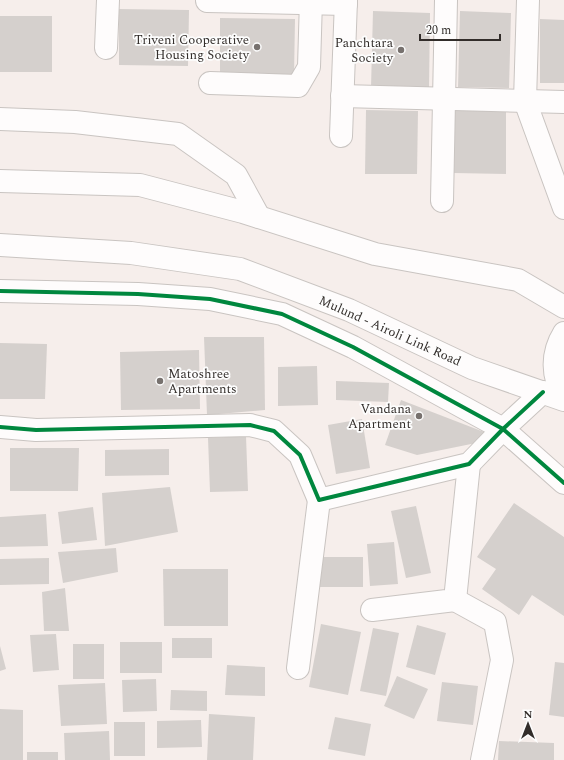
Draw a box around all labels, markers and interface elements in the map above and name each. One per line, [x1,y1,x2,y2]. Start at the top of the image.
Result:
scale bar [420,16,500,42]
text: 20 m [426,21,451,40]
place label: Triveni Cooperative Housing Society [134,30,250,65]
place label: Panchtara Society [335,33,394,68]
marker: Triveni Cooperative Housing Society [252,42,262,52]
marker: Panchtara Society [396,45,406,55]
street label: Mulund - Airoli Link Road [316,291,464,371]
place label: Matoshree Apartments [168,364,237,399]
marker: Matoshree Apartments [155,376,165,386]
place label: Vandana Apartment [348,399,412,434]
marker: Vandana Apartment [414,411,424,421]
north arrow [508,704,548,744]
text: N [524,706,533,723]

